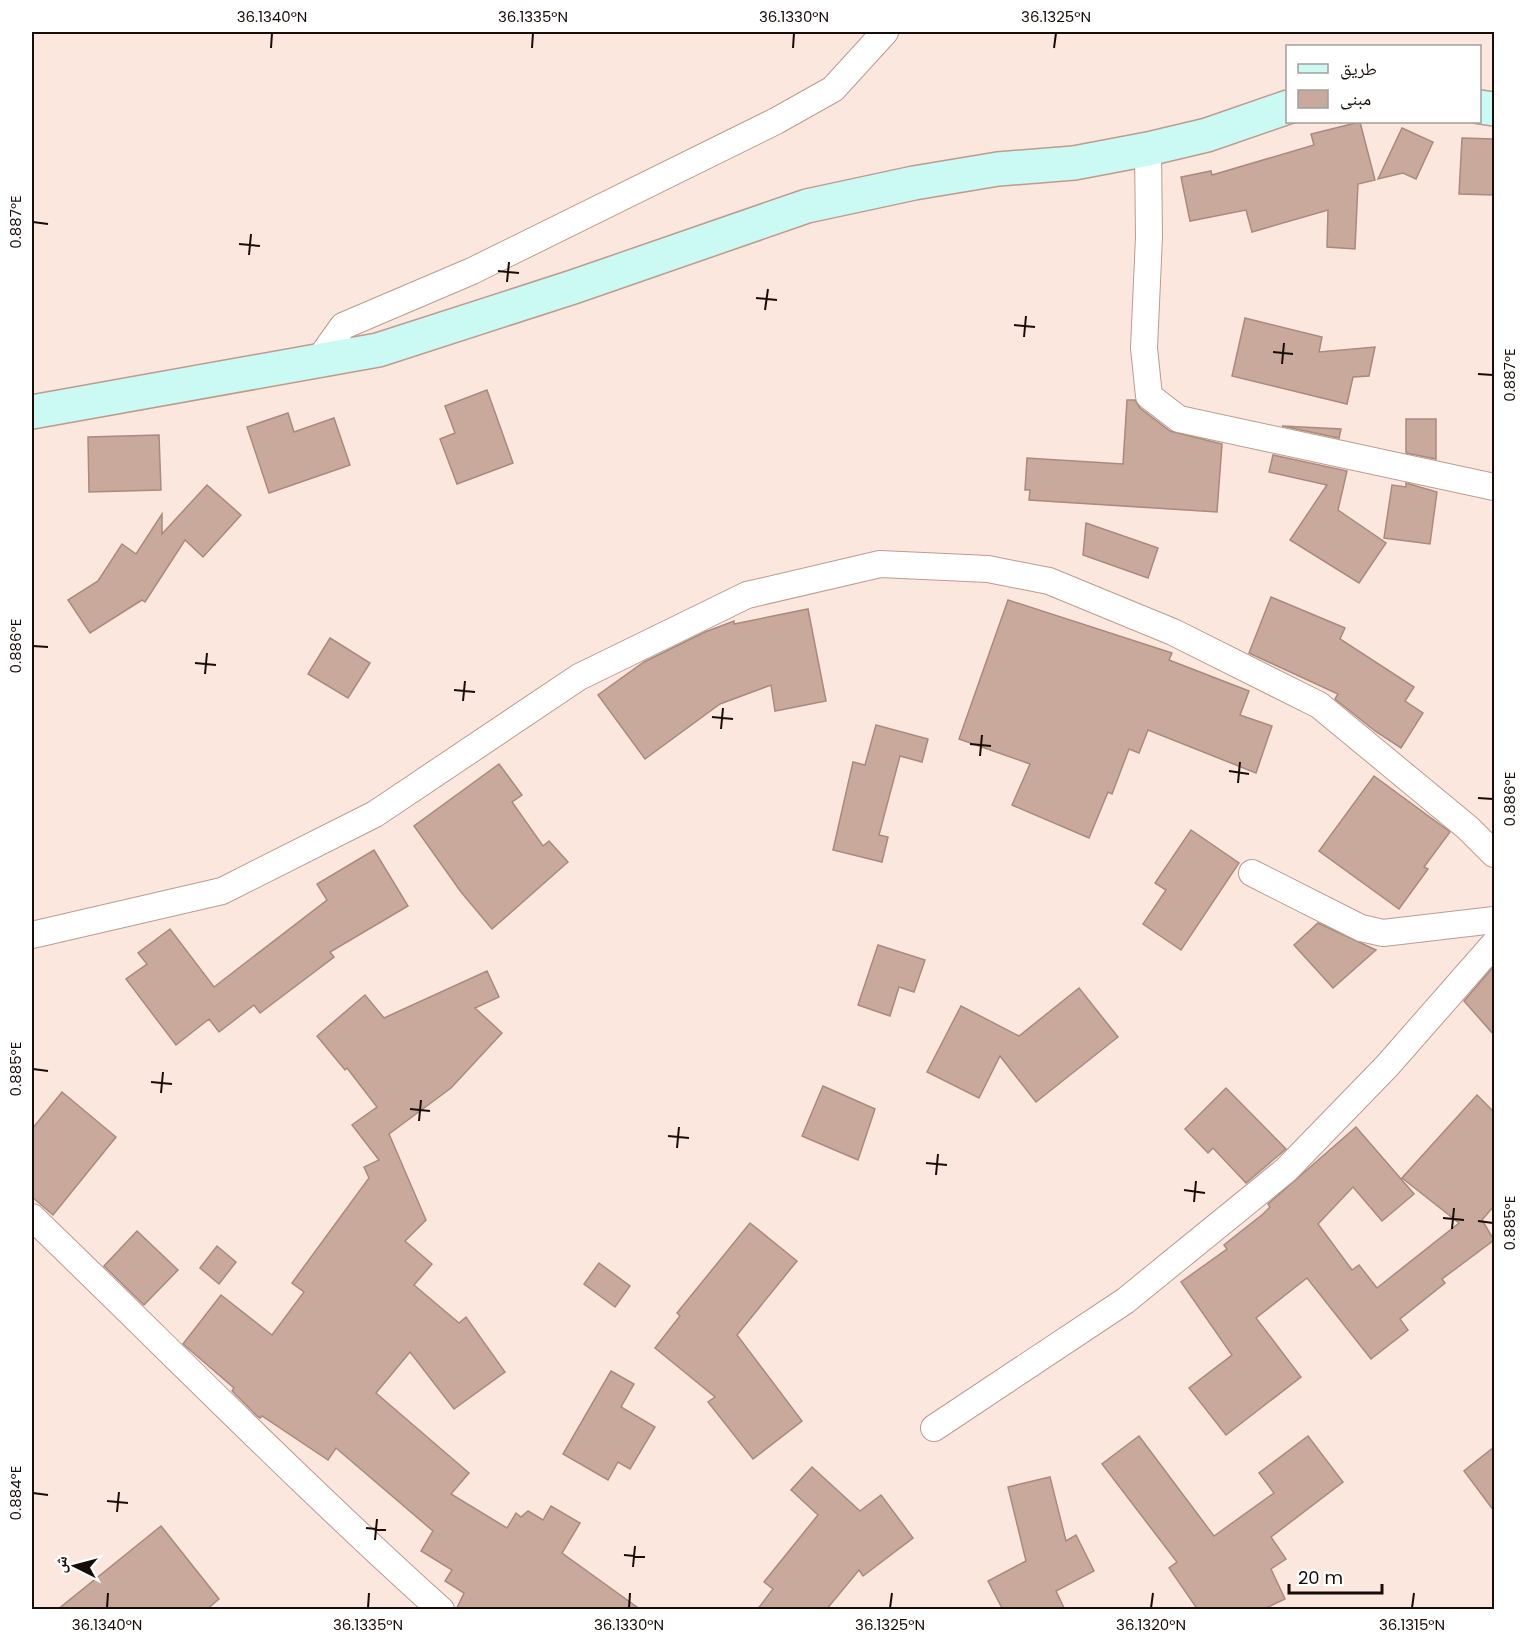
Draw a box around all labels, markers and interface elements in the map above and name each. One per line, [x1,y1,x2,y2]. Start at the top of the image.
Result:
text: 36.1340°N [237,6,307,27]
text: 36.1335°N [498,6,568,27]
text: 36.1330°N [759,6,829,27]
text: 36.1325°N [1021,6,1091,27]
legend [1286,45,1481,123]
text: طريق [1340,56,1377,81]
text: مبنى [1340,86,1371,111]
text: 0.887°E [5,195,26,249]
text: 0.887°E [1499,348,1520,402]
text: 0.886°E [5,619,26,673]
text: 0.886°E [1499,772,1520,826]
text: 0.885°E [5,1042,26,1096]
text: 0.885°E [1499,1196,1520,1250]
text: 0.884°E [5,1466,26,1520]
north arrow [45,1536,105,1596]
text: ش [48,1555,73,1574]
scale bar [1289,1557,1382,1595]
text: 20 m [1298,1565,1343,1590]
text: 36.1340°N [72,1614,142,1635]
text: 36.1335°N [333,1614,403,1635]
text: 36.1330°N [594,1614,664,1635]
text: 36.1325°N [855,1614,925,1635]
text: 36.1320°N [1116,1614,1186,1635]
text: 36.1315°N [1379,1614,1445,1635]

